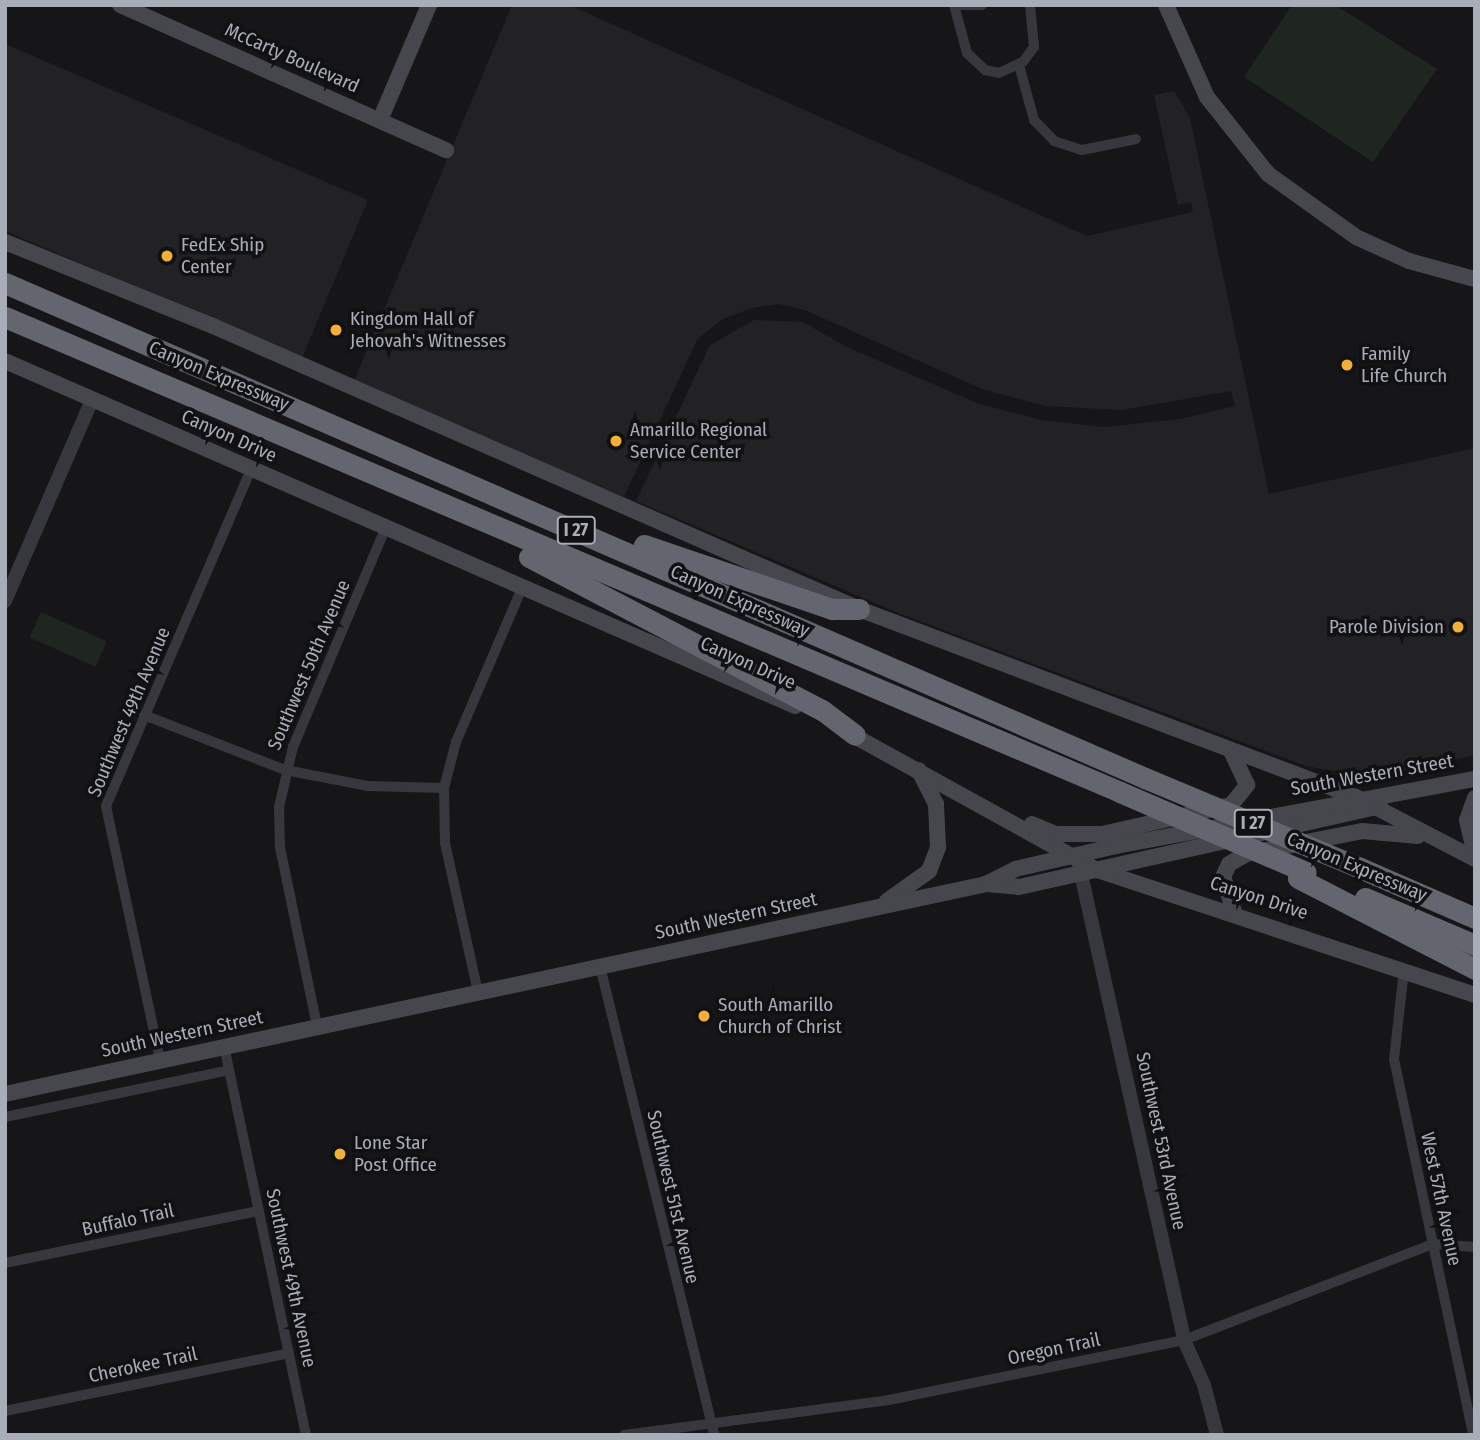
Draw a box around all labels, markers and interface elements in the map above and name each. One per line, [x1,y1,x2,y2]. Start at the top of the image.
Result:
street label: McCarty Boulevard [221,18,363,98]
place label: FedEx Ship Center [181,234,264,278]
marker: FedEx Ship Center [159,248,175,264]
place label: Kingdom Hall of Jehovah's Witnesses [350,308,506,352]
marker: Kingdom Hall of Jehovah's Witnesses [328,322,344,338]
street label: Canyon Expressway [146,336,292,416]
place label: Family Life Church [1361,343,1447,387]
marker: Family Life Church [1339,357,1355,373]
street label: Canyon Drive [178,405,280,467]
place label: Amarillo Regional Service Center [630,419,767,463]
marker: Amarillo Regional Service Center [608,433,624,449]
road number: I 27 [557,516,595,544]
street label: Canyon Expressway [667,560,813,642]
street label: Southwest 50th Avenue [263,576,355,754]
place label: Parole Division [1329,616,1444,638]
marker: Parole Division [1450,619,1466,635]
street label: Southwest 49th Avenue [83,624,175,800]
street label: Canyon Drive [697,632,799,694]
street label: South Western Street [1289,749,1455,801]
road number: I 27 [1234,808,1272,838]
street label: Canyon Expressway [1284,827,1430,907]
street label: Canyon Drive [1207,871,1311,925]
street label: South Western Street [653,888,819,944]
place label: South Amarillo Church of Christ [718,994,842,1038]
street label: South Western Street [99,1006,265,1062]
marker: South Amarillo Church of Christ [696,1008,712,1024]
street label: Southwest 53rd Avenue [1131,1050,1191,1232]
street label: Southwest 51st Avenue [642,1108,704,1286]
street label: West 57th Avenue [1416,1130,1466,1268]
place label: Lone Star Post Office [354,1132,437,1176]
marker: Lone Star Post Office [332,1146,348,1162]
street label: Southwest 49th Avenue [261,1187,321,1369]
street label: Buffalo Trail [80,1199,176,1241]
street label: Oregon Trail [1006,1328,1102,1370]
street label: Cherokee Trail [87,1342,199,1388]

